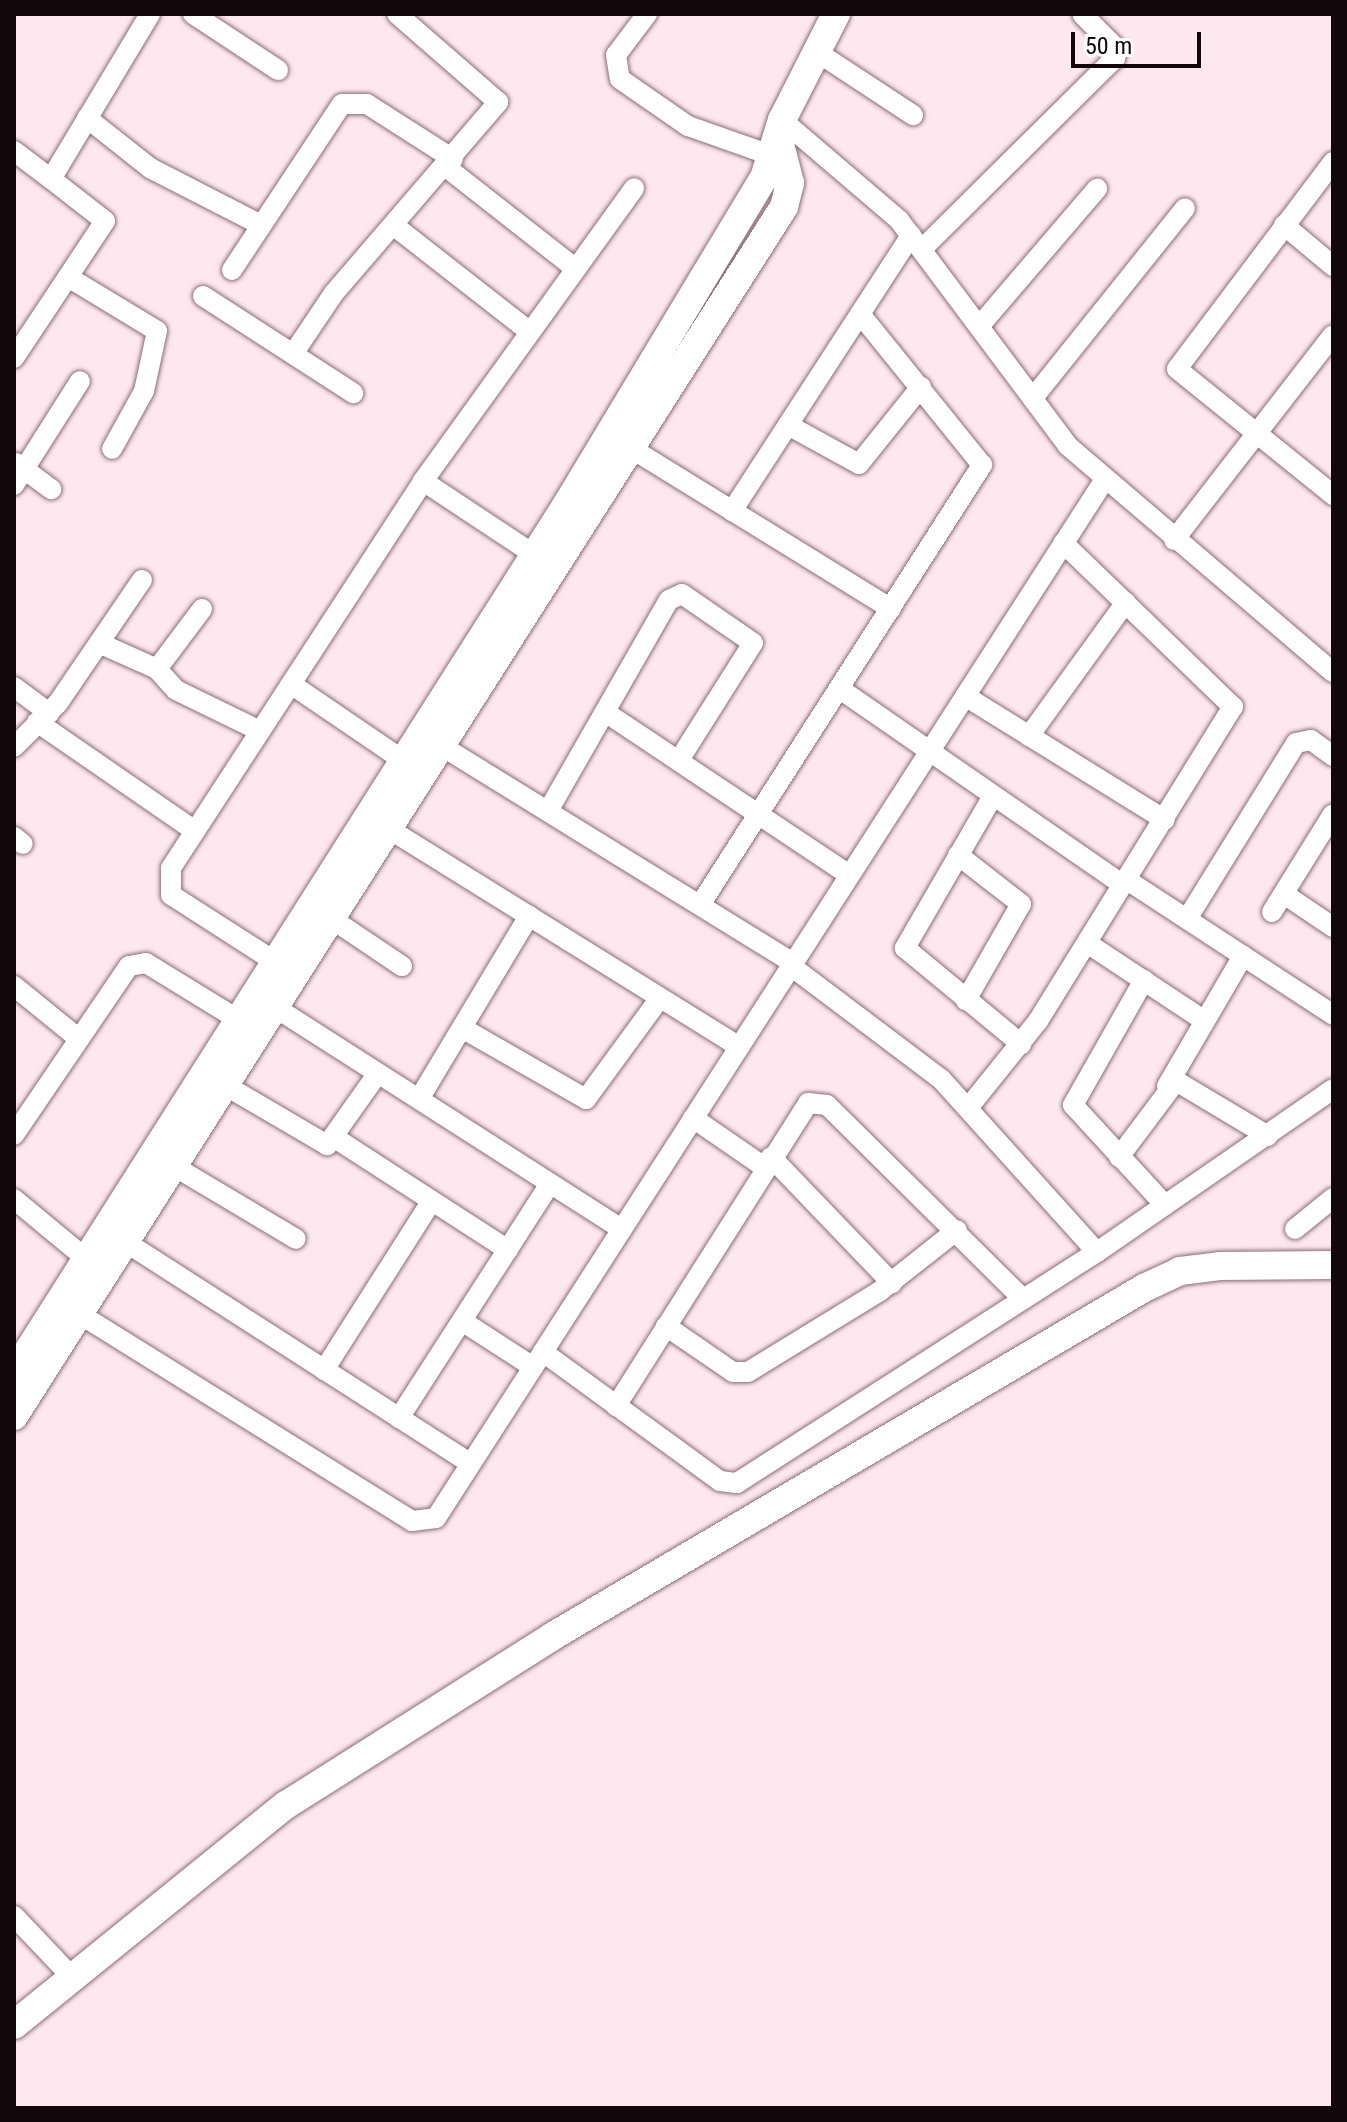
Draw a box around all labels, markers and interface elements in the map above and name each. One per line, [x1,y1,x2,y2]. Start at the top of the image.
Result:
scale bar [1075,16,1205,66]
text: 50 m [1085,32,1132,60]

